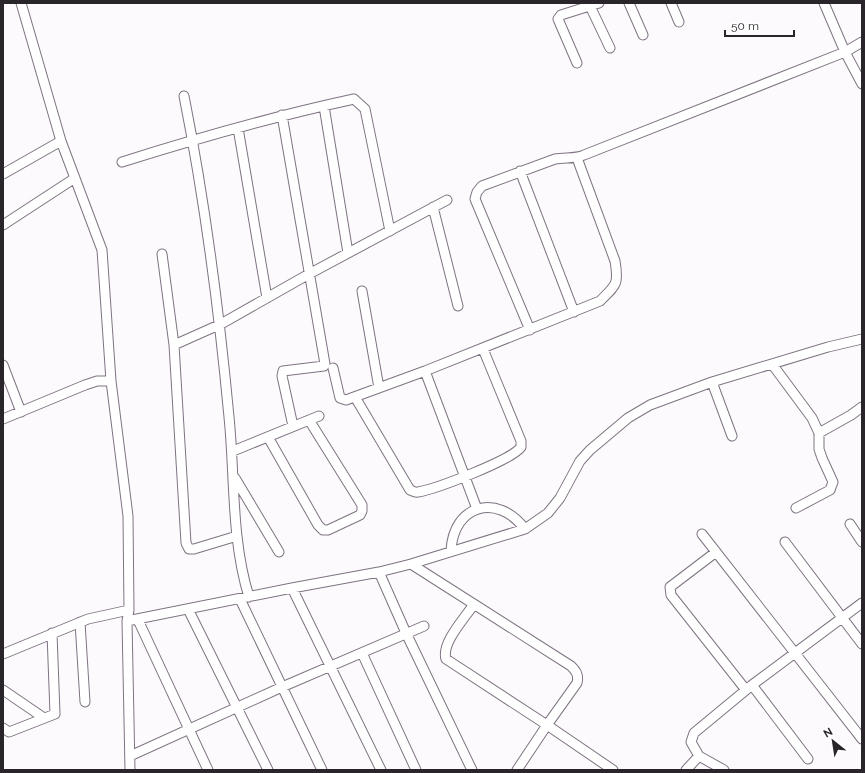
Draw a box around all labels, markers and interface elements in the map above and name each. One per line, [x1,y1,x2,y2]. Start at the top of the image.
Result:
scale bar [725,12,794,38]
text: 50 m [731,19,759,33]
north arrow [813,721,853,761]
text: N [821,725,835,741]

